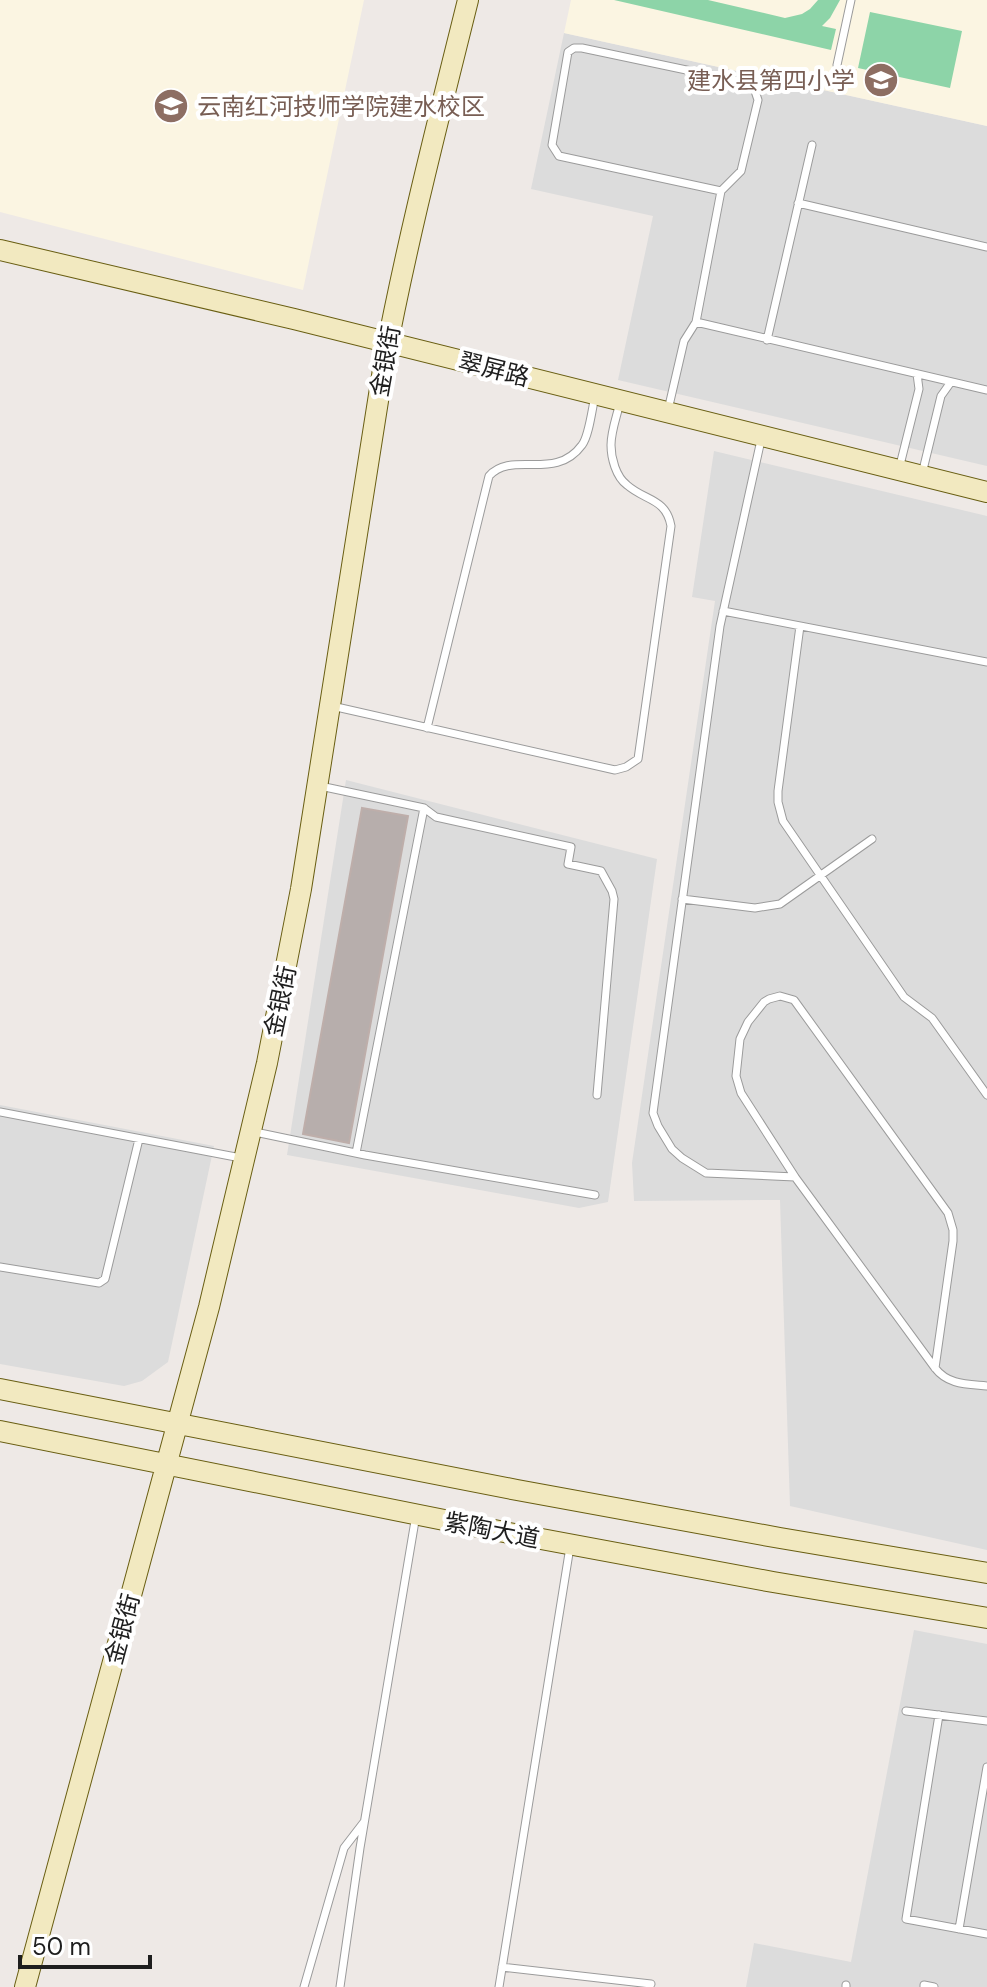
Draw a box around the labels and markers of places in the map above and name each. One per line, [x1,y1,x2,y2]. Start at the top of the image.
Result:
school or university icon: 建水县第四小学 [862,61,900,99]
place label: 建水县第四小学 [687,65,855,96]
school or university icon: 云南红河技师学院建水校区 [152,87,190,125]
place label: 云南红河技师学院建水校区 [197,91,485,122]

